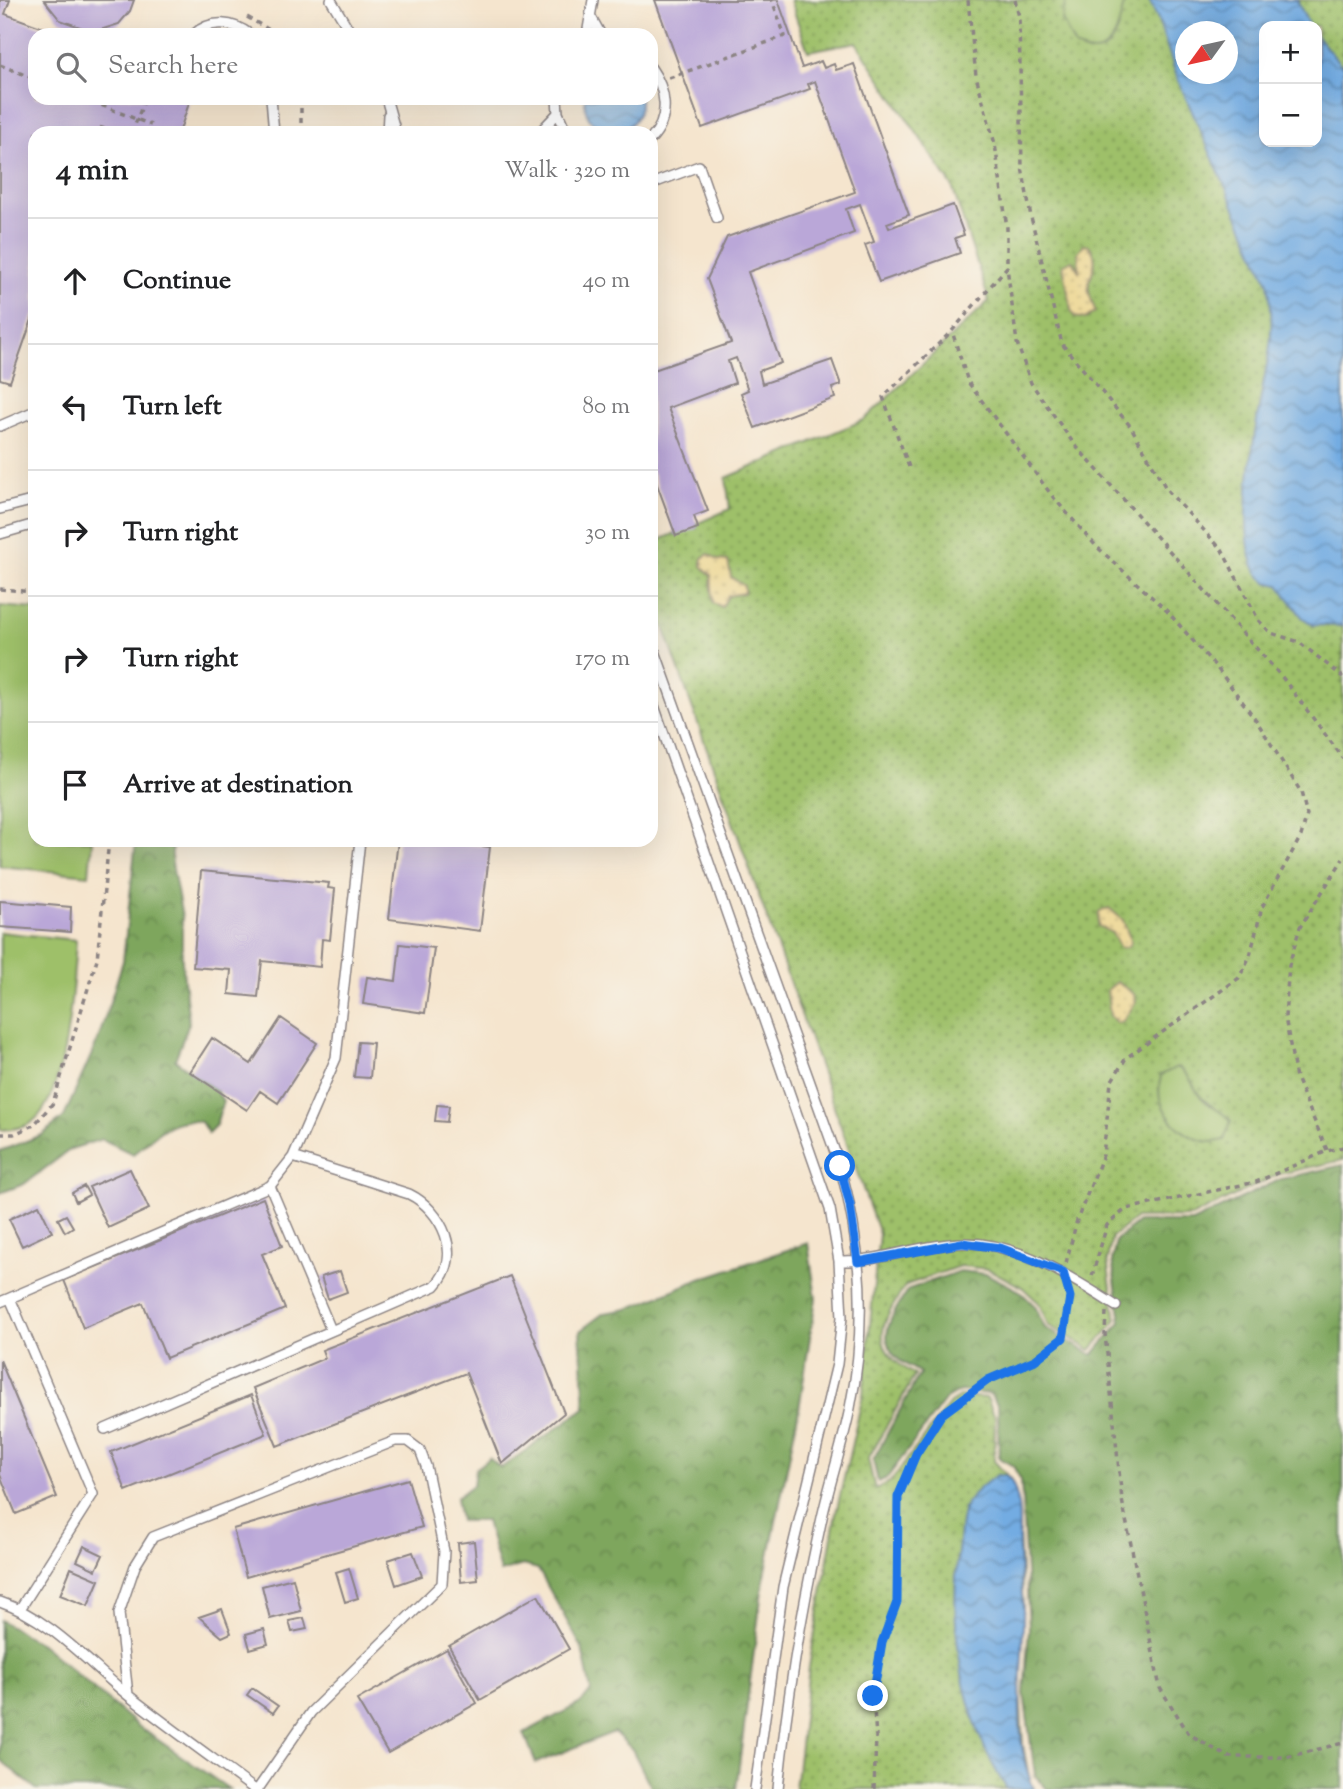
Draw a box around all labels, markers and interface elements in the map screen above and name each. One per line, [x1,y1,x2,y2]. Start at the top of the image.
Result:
north arrow [1175,21,1238,84]
map controls [1259,21,1322,147]
button: + [1259,21,1322,84]
search box [28,28,658,105]
icon: search [52,48,90,86]
text: Search here [108,48,238,85]
button: − [1259,84,1322,147]
text: 4 min [56,150,129,193]
text: Walk · 320 m [504,155,630,188]
icon: ahead [56,262,94,300]
text: Continue [123,263,231,300]
text: 40 m [583,265,630,298]
icon: left [56,388,94,426]
text: Turn left [123,389,222,426]
text: 80 m [582,391,630,424]
icon: right [56,514,94,552]
text: Turn right [123,515,238,552]
text: 30 m [585,517,630,550]
icon: right [56,640,94,678]
text: Turn right [123,641,238,678]
text: 170 m [575,643,630,676]
icon: arrive [56,766,94,804]
text: Arrive at destination [123,767,353,804]
route start [824,1150,855,1181]
route end [857,1680,888,1711]

